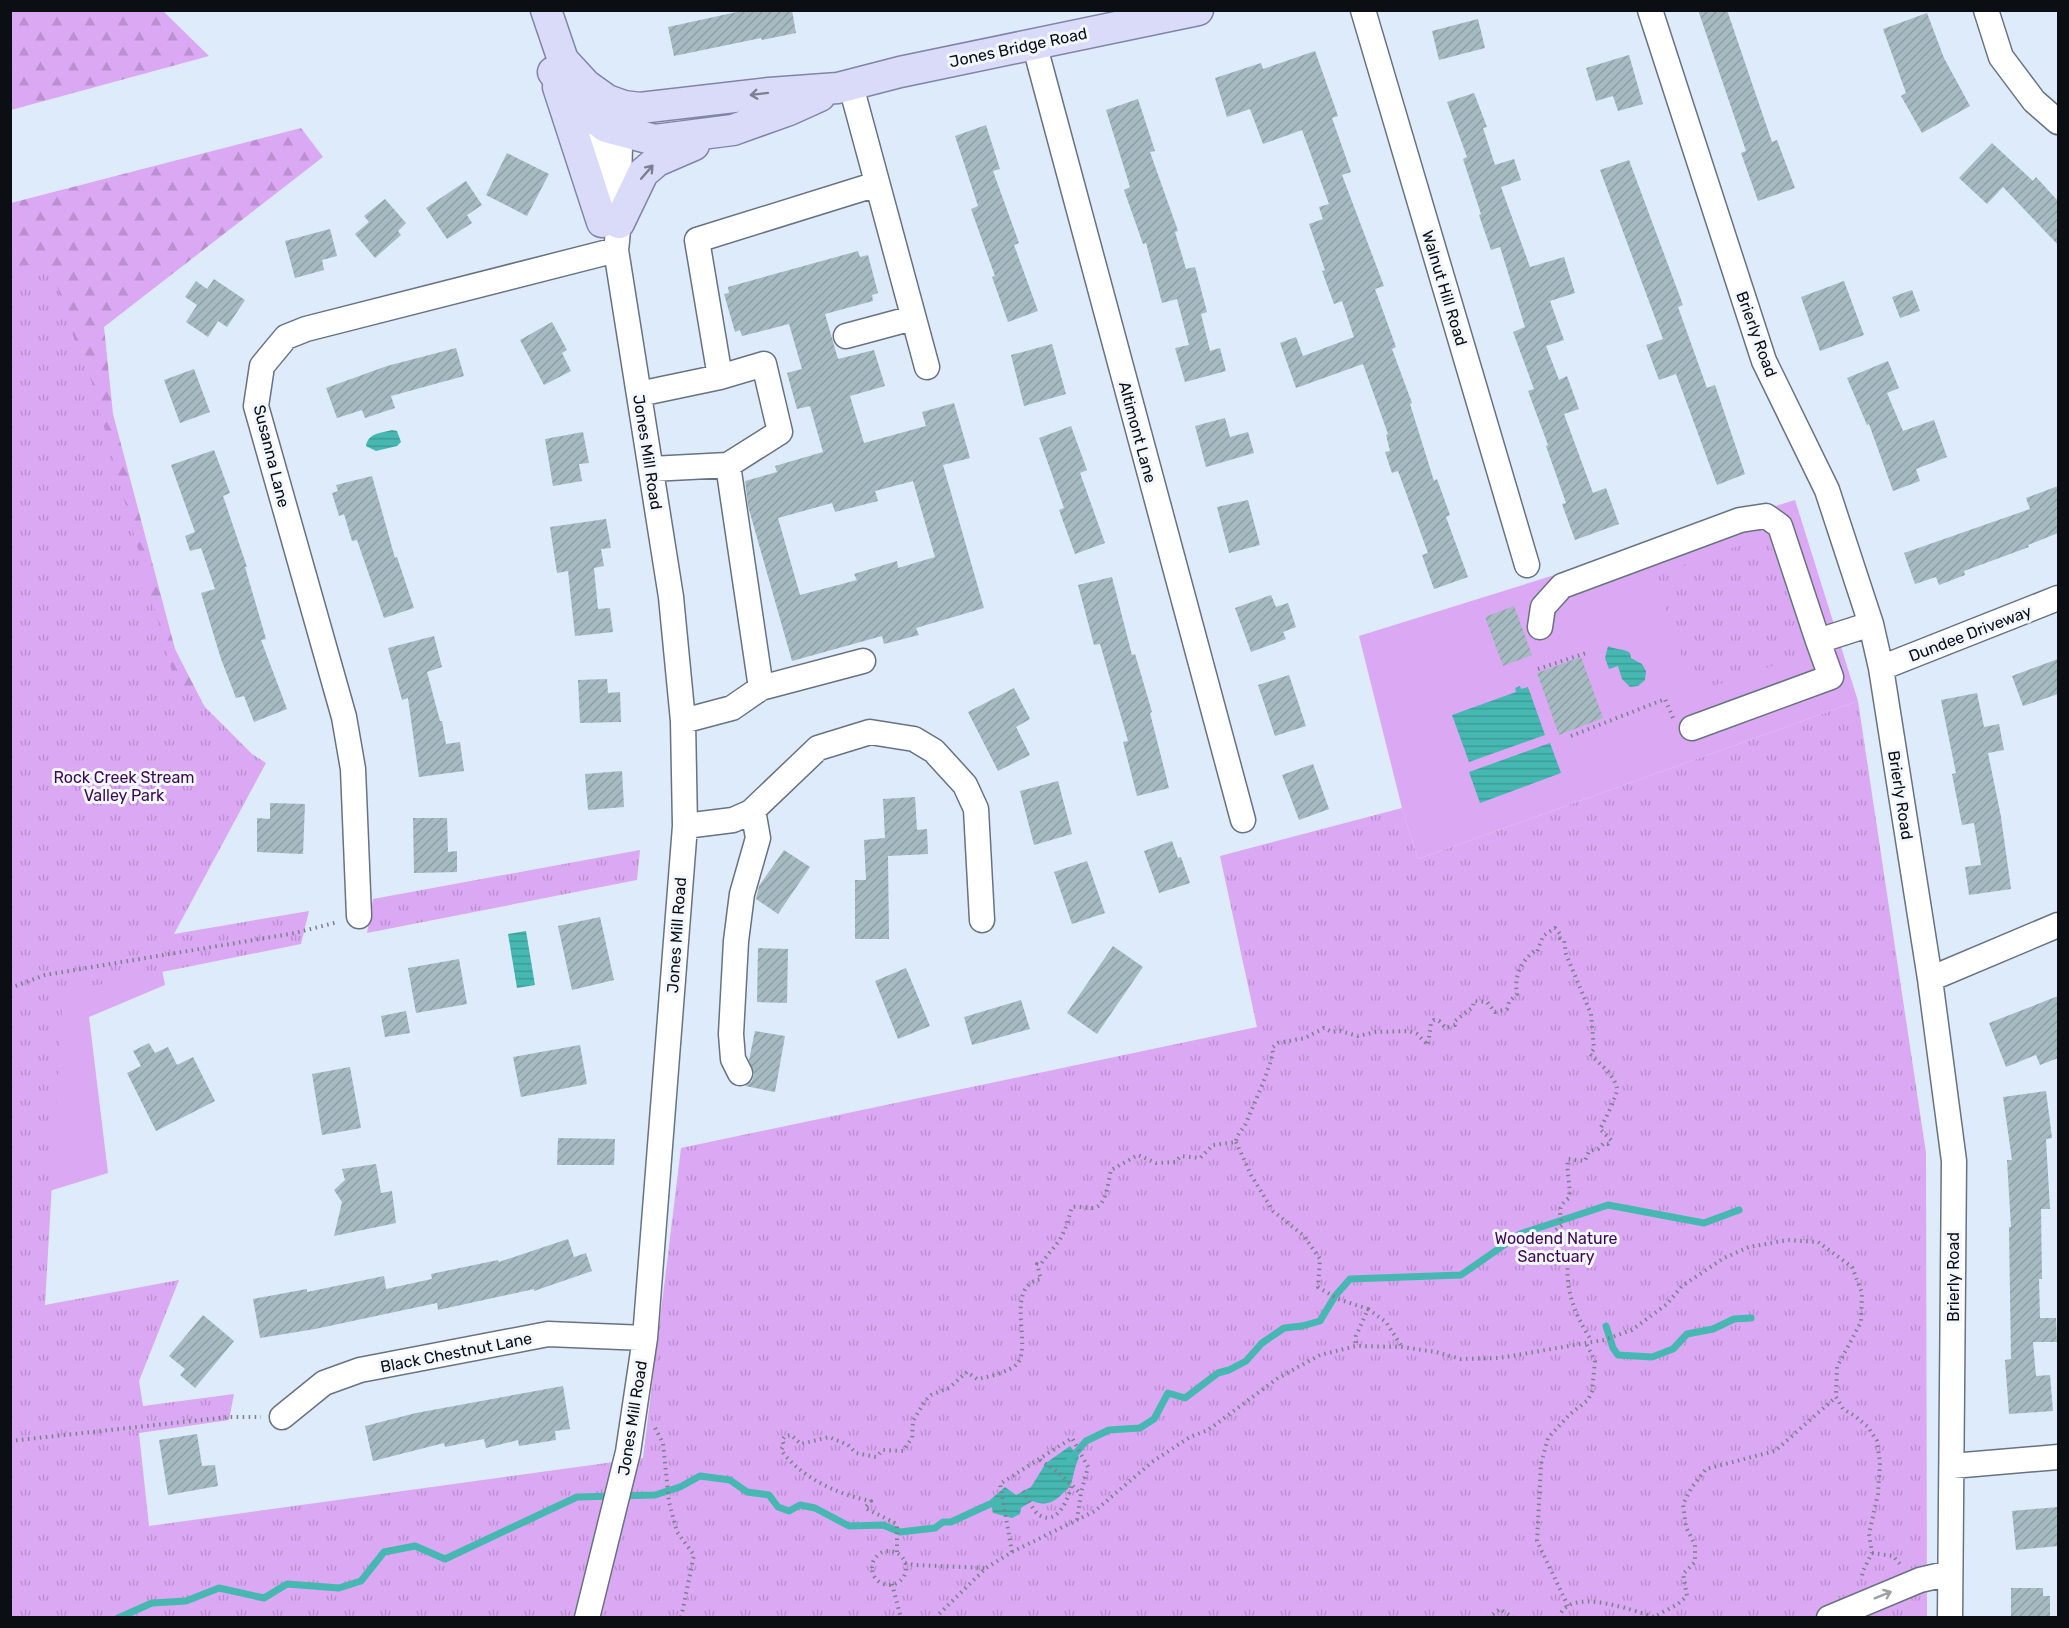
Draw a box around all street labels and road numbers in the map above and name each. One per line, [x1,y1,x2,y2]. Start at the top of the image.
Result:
street label: Jones Bridge Road [947,24,1089,71]
street label: Walnut Hill Road [1418,228,1471,348]
street label: Brierly Road [1732,289,1781,380]
street label: Altimont Lane [1115,379,1160,485]
street label: Jones Mill Road [629,393,666,511]
street label: Susanna Lane [250,403,293,510]
street label: Dundee Driveway [1906,601,2034,666]
street label: Brierly Road [1884,749,1917,841]
street label: Jones Mill Road [663,876,690,994]
street label: Brierly Road [1944,1232,1963,1322]
street label: Black Chestnut Lane [379,1328,534,1377]
street label: Jones Mill Road [614,1359,651,1477]

